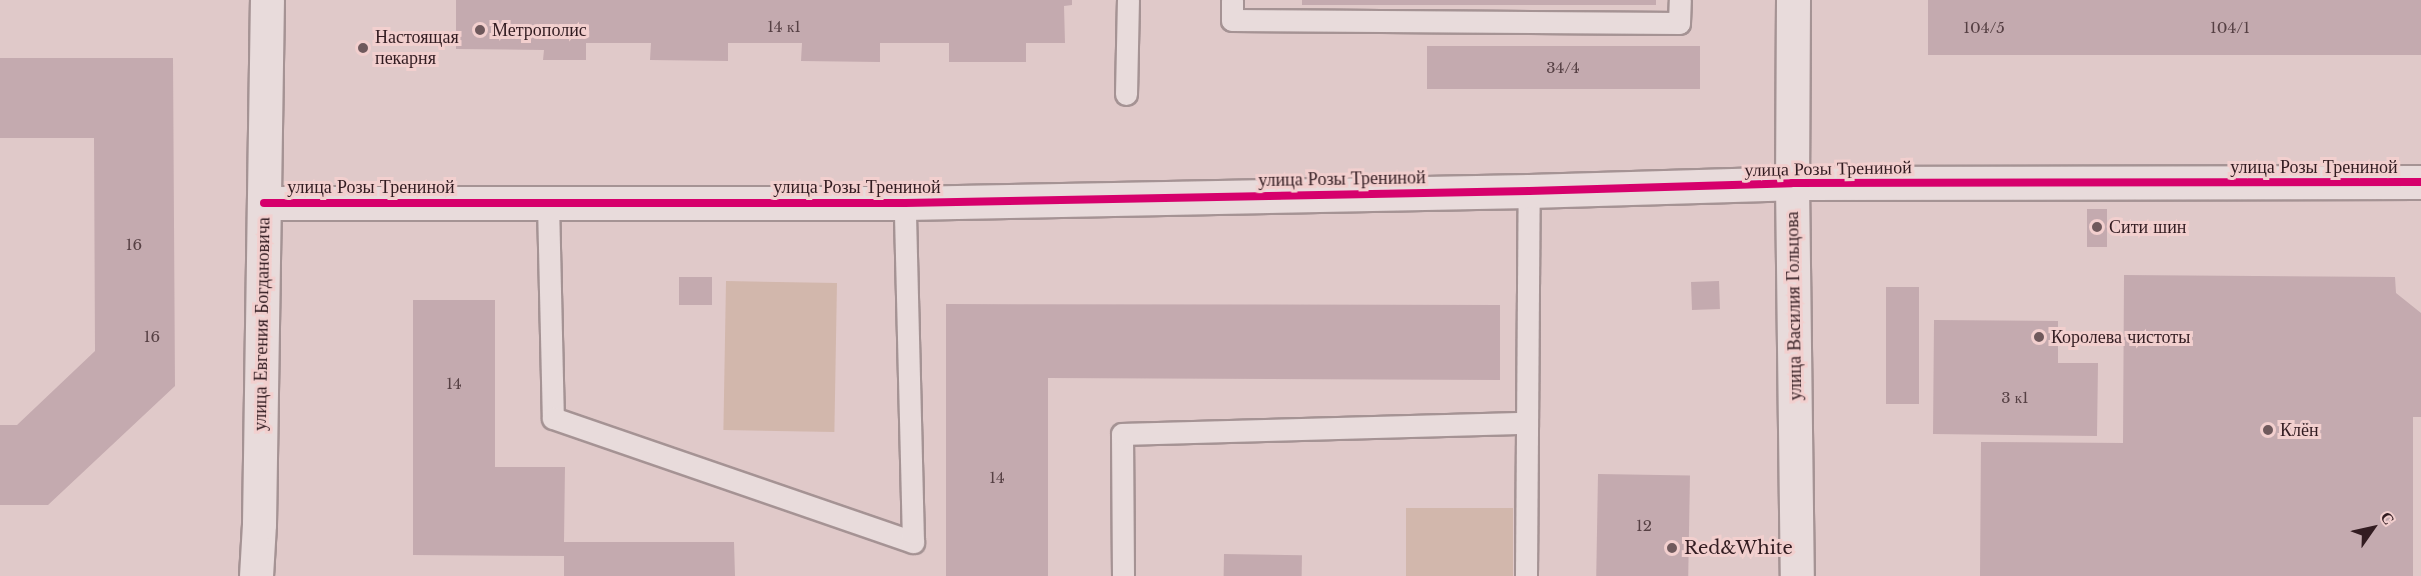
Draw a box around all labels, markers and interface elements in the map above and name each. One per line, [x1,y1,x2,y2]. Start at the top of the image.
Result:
house number: 14 к1 [767,18,801,36]
place label: Метрополис [492,19,587,41]
house number: 104/5 [1963,19,2005,37]
house number: 104/1 [2210,19,2250,37]
marker: Метрополис [473,23,487,37]
place label: Настоящая пекарня [375,27,459,70]
marker: Настоящая пекарня [356,41,370,55]
house number: 34/4 [1546,59,1580,77]
street label: улица Розы Трениной [2230,156,2398,178]
street label: улица Розы Трениной [1744,157,1912,181]
street label: улица Розы Трениной [1258,167,1426,191]
street label: улица Розы Трениной [287,176,455,198]
street label: улица Розы Трениной [773,176,941,198]
street label: улица Василия Гольцова [1782,211,1806,401]
place label: Сити шин [2109,216,2186,238]
street label: улица Евгения Богдановича [249,217,275,431]
marker: Сити шин [2090,220,2104,234]
house number: 16 [126,236,142,254]
place label: Королева чистоты [2051,326,2190,348]
house number: 16 [144,328,160,346]
marker: Королева чистоты [2032,330,2046,344]
house number: 14 [446,375,462,393]
house number: 3 к1 [2001,389,2029,407]
place label: Клён [2280,419,2319,441]
marker: Клён [2261,423,2275,437]
house number: 14 [989,469,1005,487]
north arrow [2343,498,2403,558]
text: С [2376,508,2399,528]
house number: 12 [1636,517,1652,535]
place label: Red&White [1684,537,1793,559]
marker: Red&White [1665,541,1679,555]

